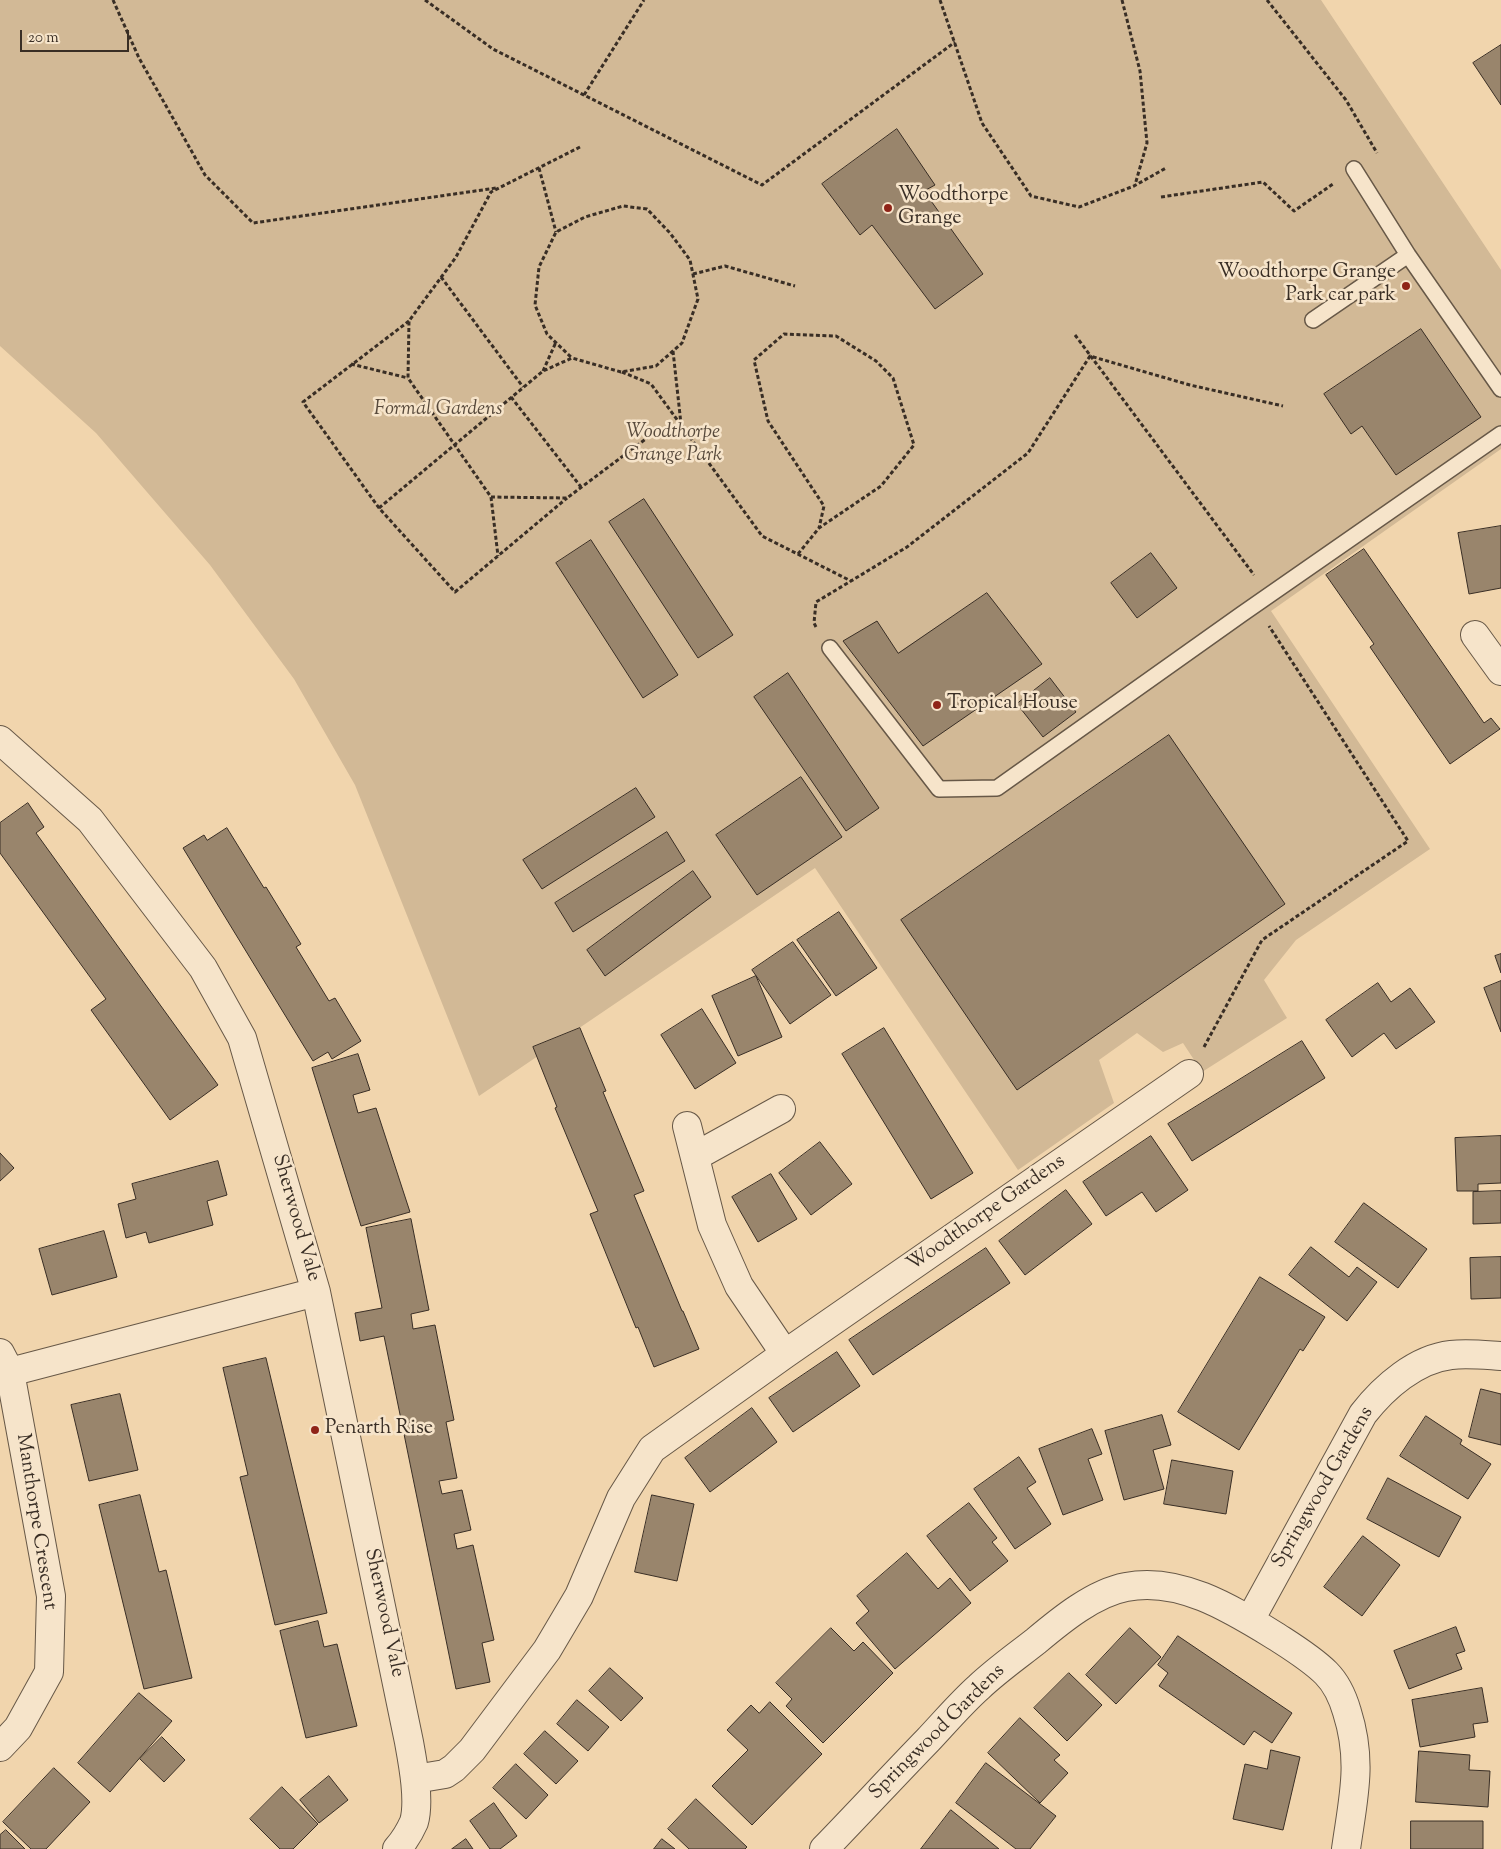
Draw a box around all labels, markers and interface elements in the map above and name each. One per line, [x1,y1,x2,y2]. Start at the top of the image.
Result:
scale bar [22,20,131,52]
text: 20 m [28,28,59,49]
place label: Woodthorpe Grange [898,185,1008,232]
marker: Woodthorpe Grange [882,202,894,214]
place label: Woodthorpe Grange Park car park [1218,262,1396,309]
marker: Woodthorpe Grange Park car park [1400,280,1412,292]
park label: Formal Gardens [374,399,502,423]
park label: Woodthorpe Grange Park [624,422,722,469]
place label: Tropical House [947,693,1078,717]
marker: Tropical House [931,699,943,711]
street label: Woodthorpe Gardens [903,1150,1071,1278]
street label: Sherwood Vale [265,1152,325,1284]
street label: Springwood Gardens [1268,1403,1380,1573]
place label: Penarth Rise [325,1418,433,1442]
marker: Penarth Rise [309,1424,321,1436]
street label: Manthorpe Crescent [9,1432,61,1612]
street label: Sherwood Vale [358,1546,408,1680]
street label: Springwood Gardens [865,1660,1011,1806]

